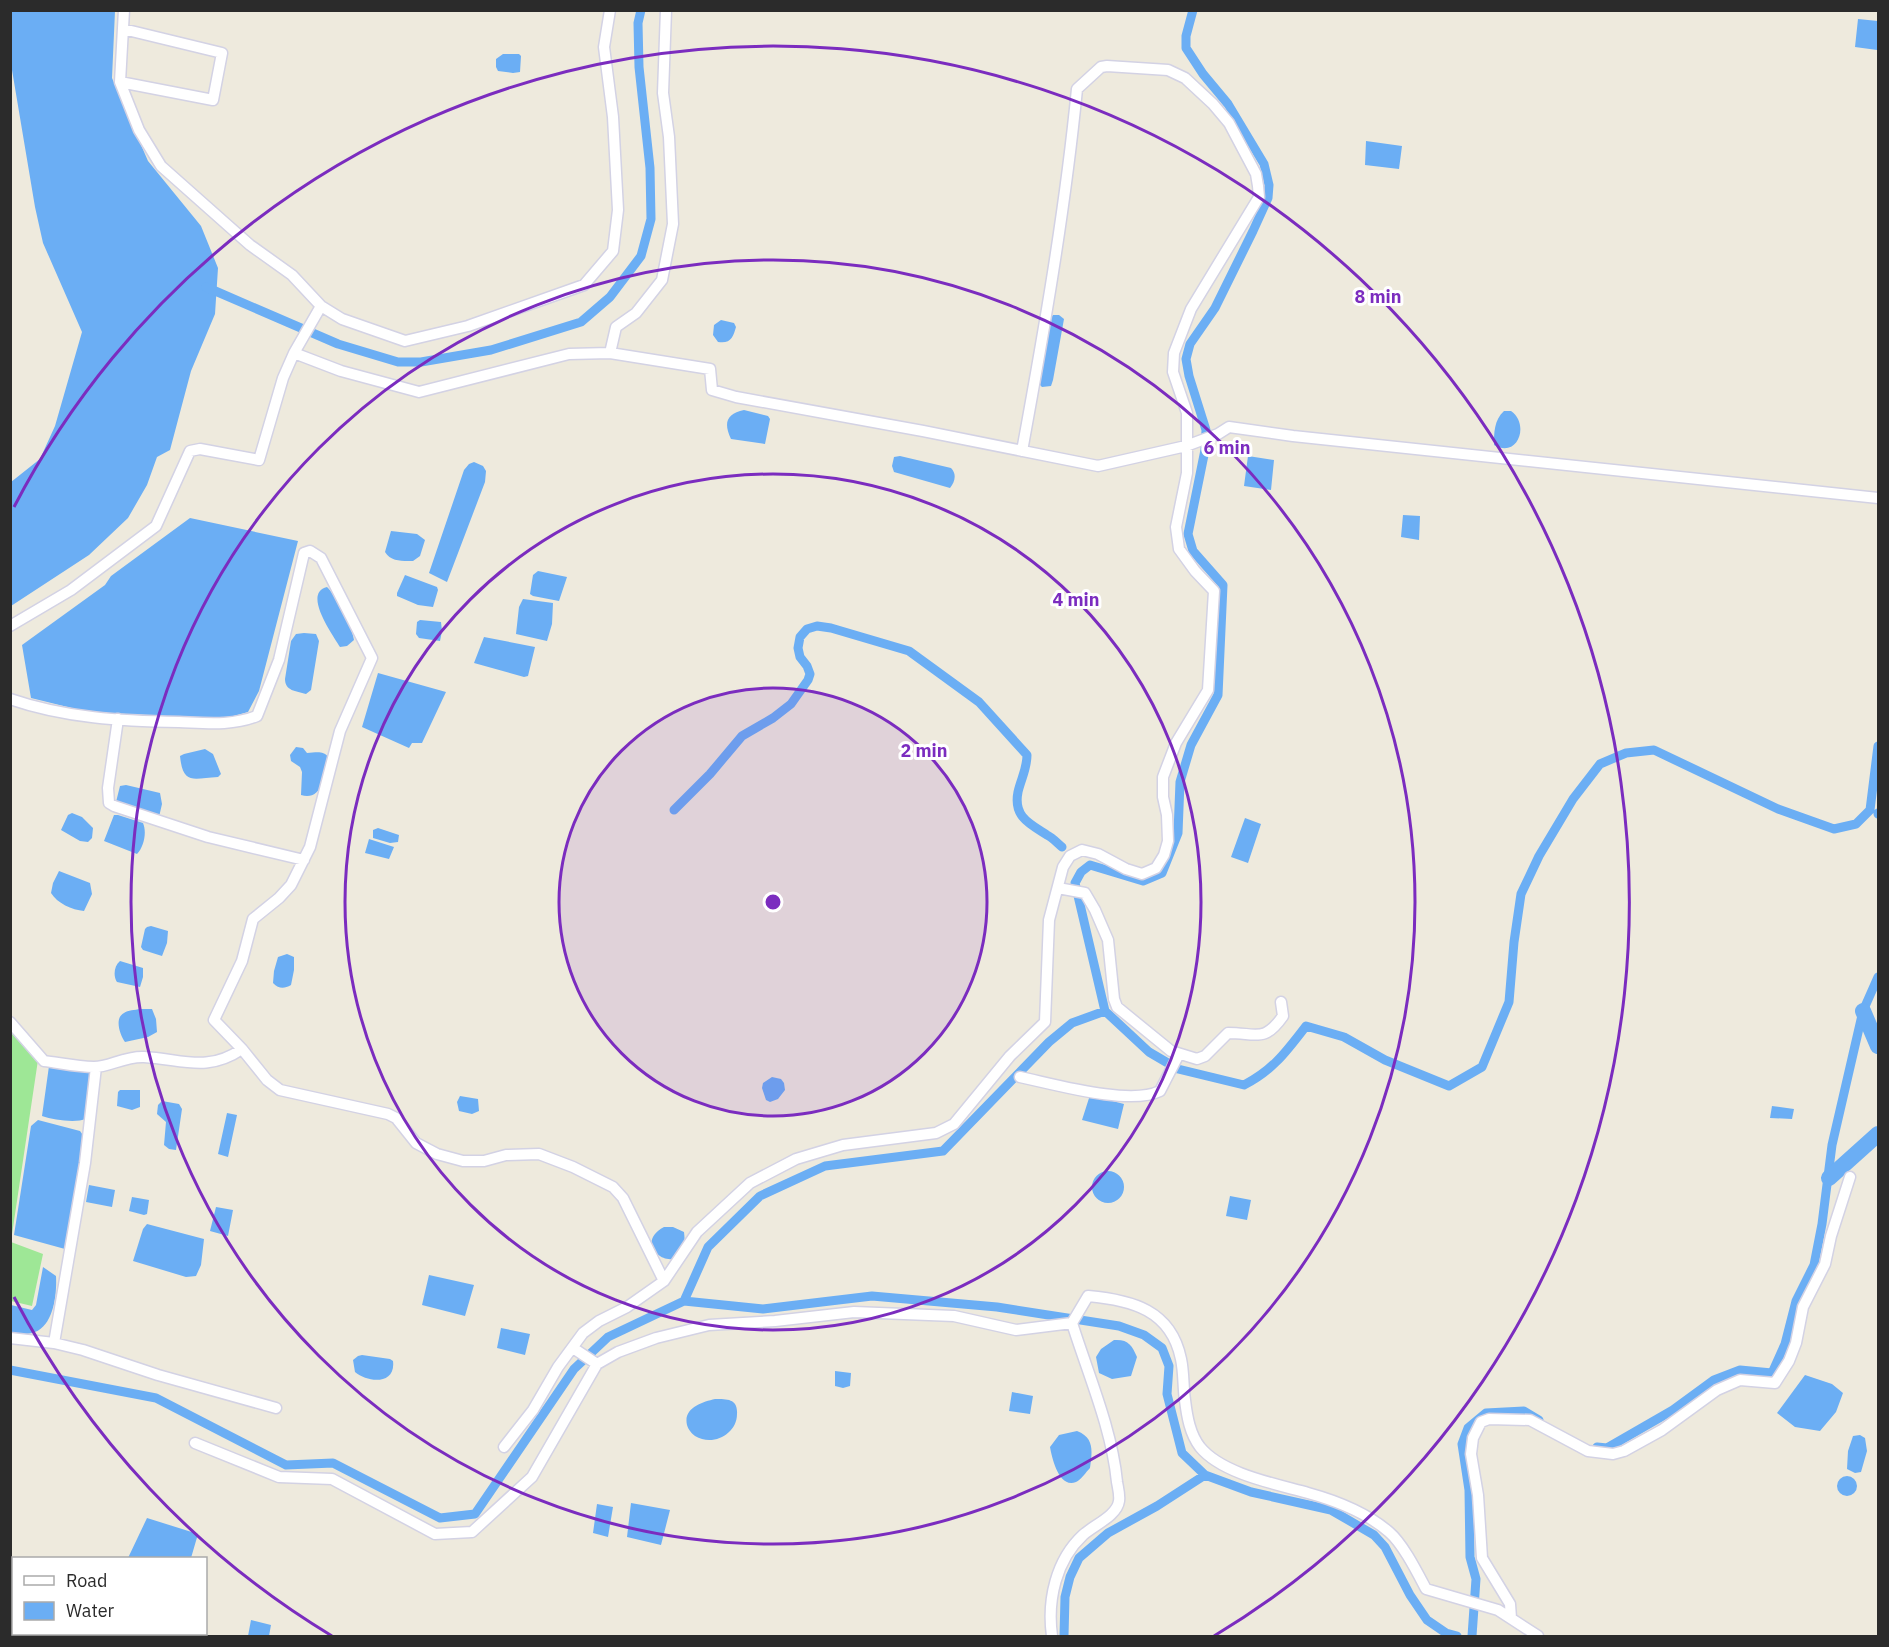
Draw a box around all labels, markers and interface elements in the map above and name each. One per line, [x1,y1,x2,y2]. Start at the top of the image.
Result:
text: 8 min [1354,285,1402,308]
text: 6 min [1203,436,1251,459]
text: 4 min [1052,588,1100,611]
text: 2 min [900,739,948,762]
centre of rings [763,892,783,912]
legend [12,1557,207,1635]
text: Road [66,1569,107,1592]
text: Water [66,1599,115,1622]

